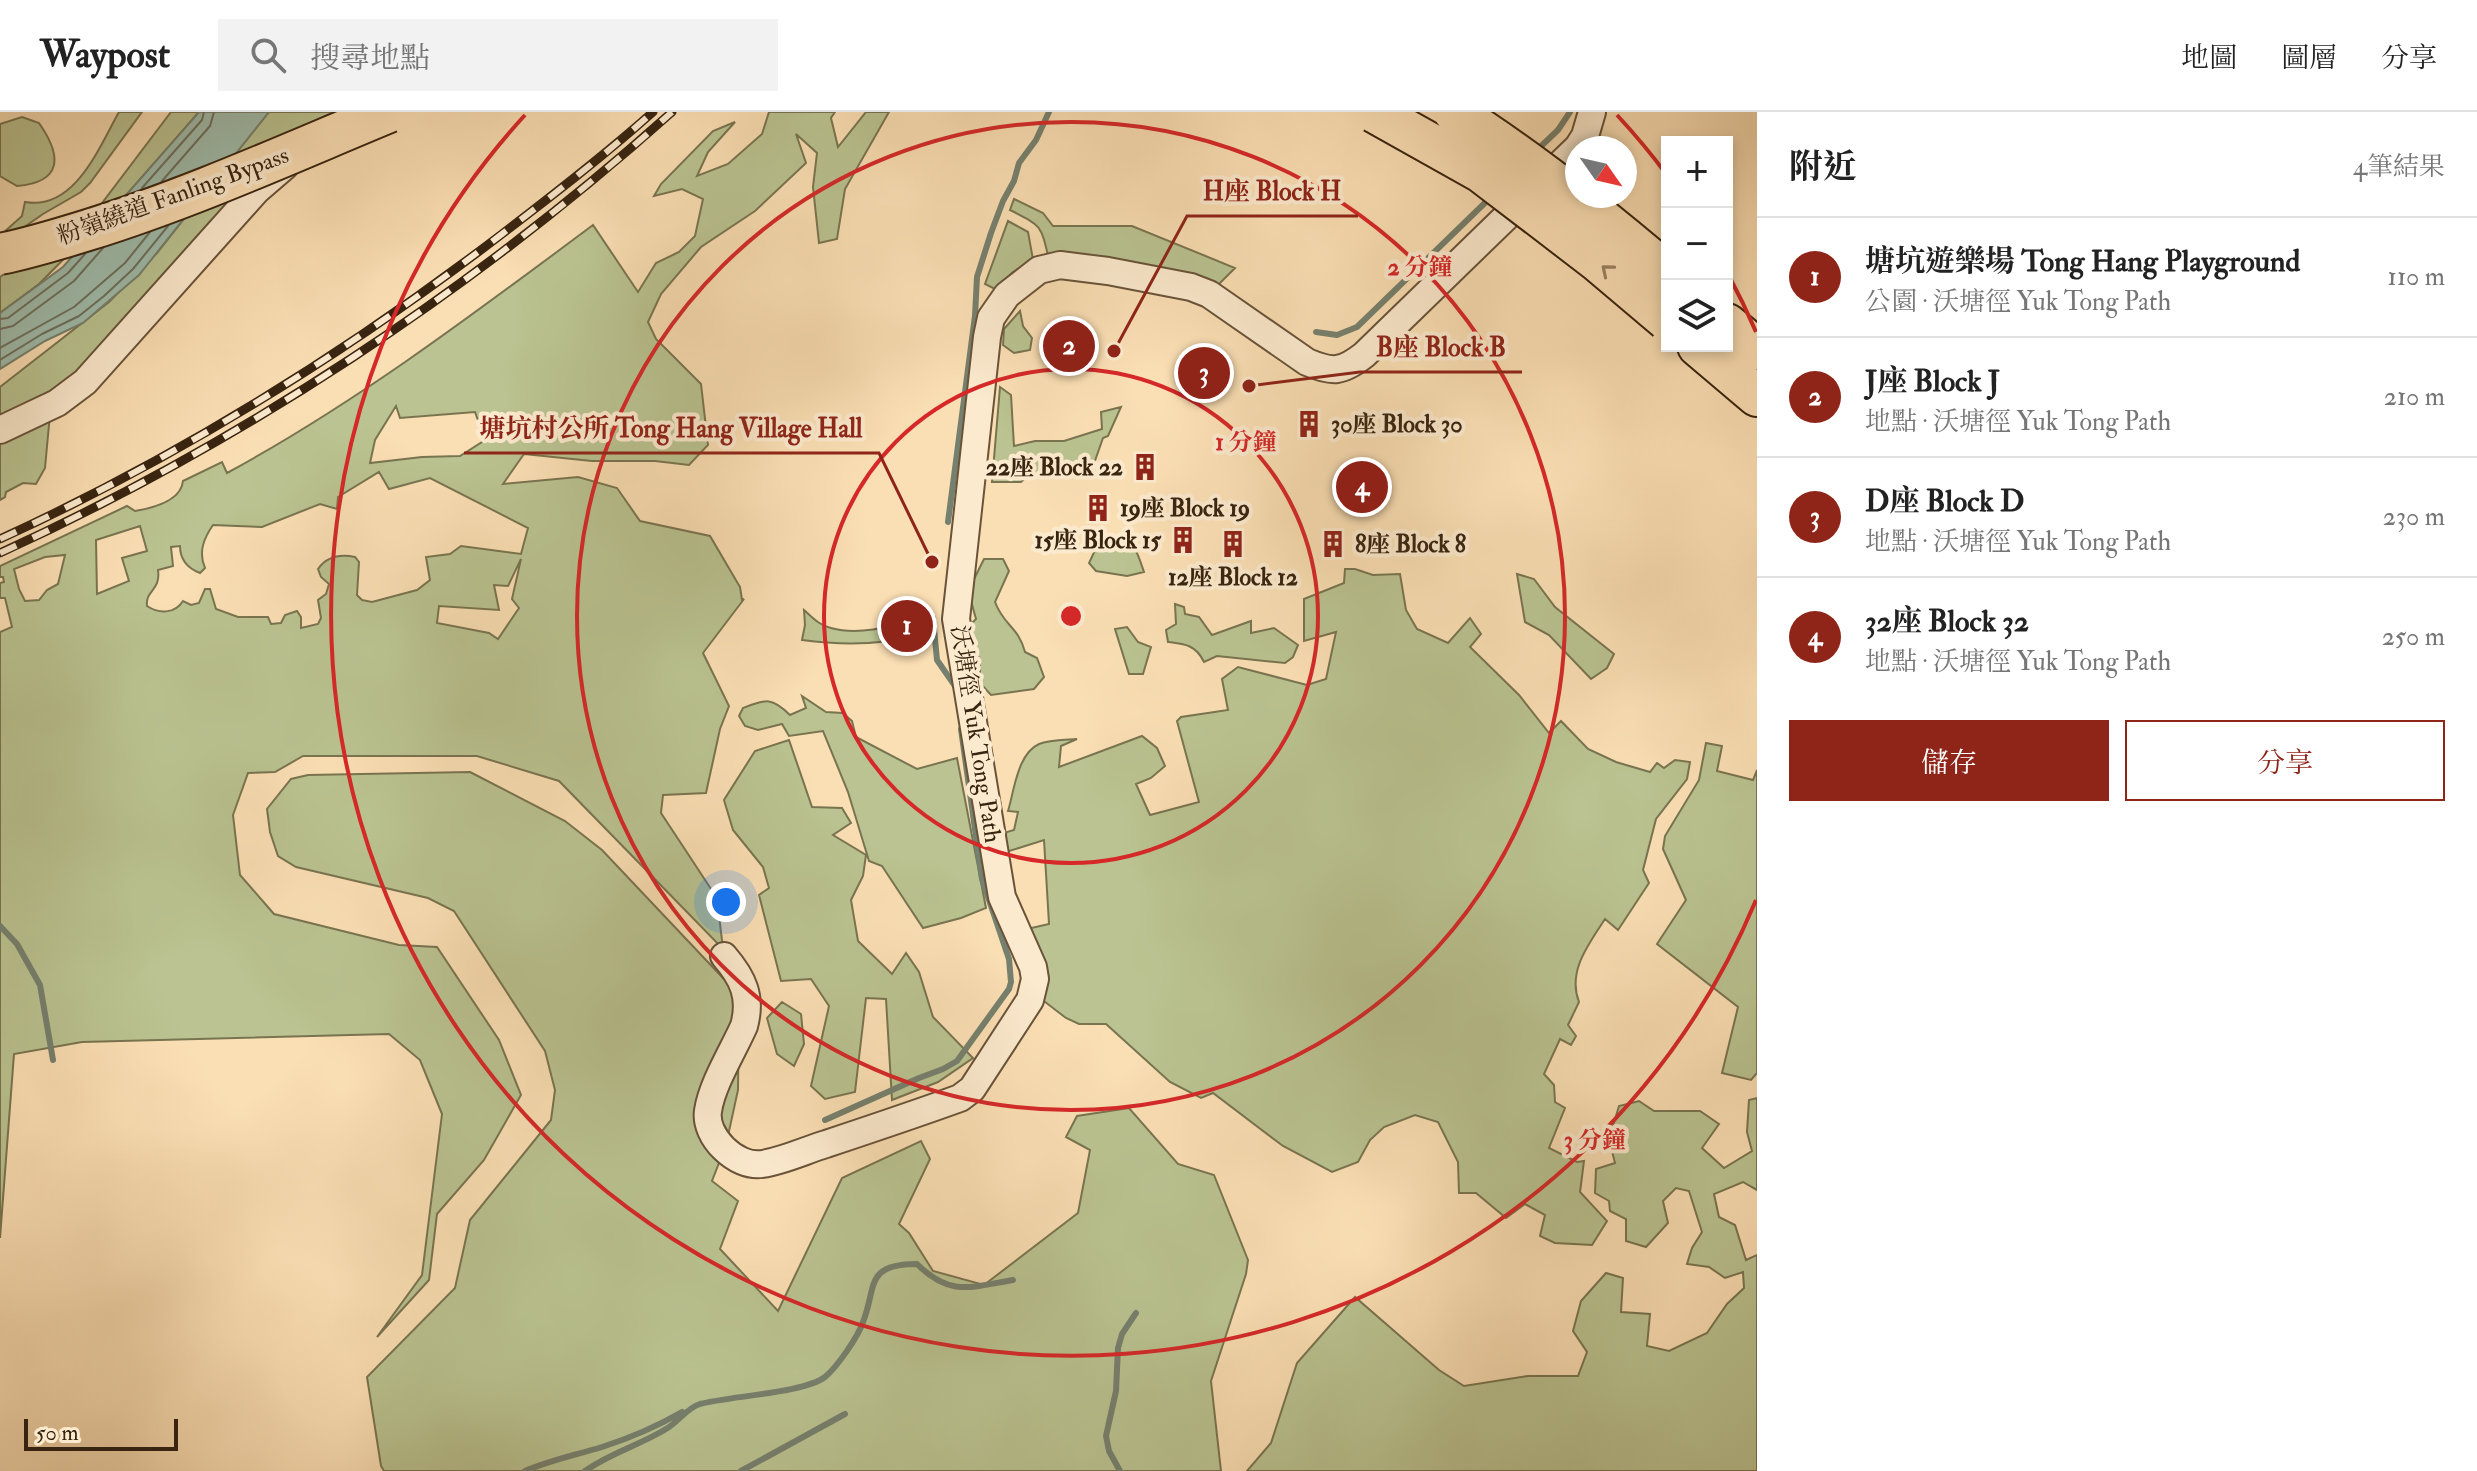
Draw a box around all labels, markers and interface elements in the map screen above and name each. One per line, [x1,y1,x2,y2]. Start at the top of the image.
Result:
search box [218,19,778,91]
text: Waypost [40,31,170,79]
icon: search [246,33,290,77]
text: 搜尋地點 [310,40,430,77]
text: 地圖 [2181,41,2237,76]
text: 圖層 [2281,41,2337,76]
text: 分享 [2381,41,2437,76]
north arrow [1565,136,1637,208]
map controls [1661,136,1733,352]
button: + [1661,136,1733,208]
street label: 粉嶺繞道 Fanling Bypass [53,140,293,252]
text: 附近 [1789,146,1857,189]
text: 4筆結果 [2353,151,2445,183]
callout: H座 Block H [1187,166,1358,216]
text: H座 Block H [1203,176,1341,208]
button: − [1661,208,1733,280]
text: 塘坑遊樂場 Tong Hang Playground [1865,243,2300,280]
text: 2 分鐘 [1387,252,1453,283]
text: 1 [1810,261,1820,293]
text: 110 m [2388,261,2445,293]
one-way arrow [1602,265,1617,280]
button: layers [1661,280,1733,352]
text: 公園 · 沃塘徑 Yuk Tong Path [1865,286,2171,318]
pin: 2 [1043,316,1095,376]
callout: B座 Block B [1360,322,1522,372]
text: B座 Block B [1376,332,1506,364]
pin: 3 [1178,343,1230,403]
text: J座 Block J [1865,363,2000,400]
text: 2 [1808,381,1822,413]
text: 210 m [2384,381,2445,413]
callout: 塘坑村公所 Tong Hang Village Hall [464,403,879,453]
text: 地點 · 沃塘徑 Yuk Tong Path [1865,406,2171,438]
building icon: 30座 Block 30 [1294,409,1324,439]
place label: 30座 Block 30 [1331,409,1463,440]
text: 塘坑村公所 Tong Hang Village Hall [480,413,863,446]
text: 1 分鐘 [1215,427,1277,458]
place label: 22座 Block 22 [986,452,1123,483]
building icon: 22座 Block 22 [1130,452,1160,482]
pin: 4 [1336,457,1388,517]
text: D座 Block D [1865,483,2024,520]
building icon: 19座 Block 19 [1083,493,1113,523]
place label: 19座 Block 19 [1120,493,1250,524]
text: 3 [1810,501,1820,533]
text: 230 m [2383,501,2445,533]
place label: 15座 Block 15 [1034,525,1161,556]
building icon: 15座 Block 15 [1168,525,1198,555]
text: 地點 · 沃塘徑 Yuk Tong Path [1865,526,2171,558]
building icon: 12座 Block 12 [1218,529,1248,559]
building icon: 8座 Block 8 [1318,529,1348,559]
place label: 8座 Block 8 [1355,529,1467,560]
place label: 12座 Block 12 [1168,562,1298,593]
pin: 1 [881,596,933,656]
centre of rings [1057,602,1085,630]
text: 32座 Block 32 [1865,603,2029,640]
text: 4 [1808,621,1822,653]
text: 250 m [2382,621,2445,653]
street label: 沃塘徑 Yuk Tong Path [944,623,1009,845]
text: 地點 · 沃塘徑 Yuk Tong Path [1865,646,2171,678]
button: 儲存 [1789,720,2109,801]
button: 分享 [2125,720,2445,801]
your location [706,882,746,922]
text: 3 分鐘 [1564,1125,1626,1156]
scale bar [24,1415,178,1451]
text: 50 m [36,1419,78,1447]

